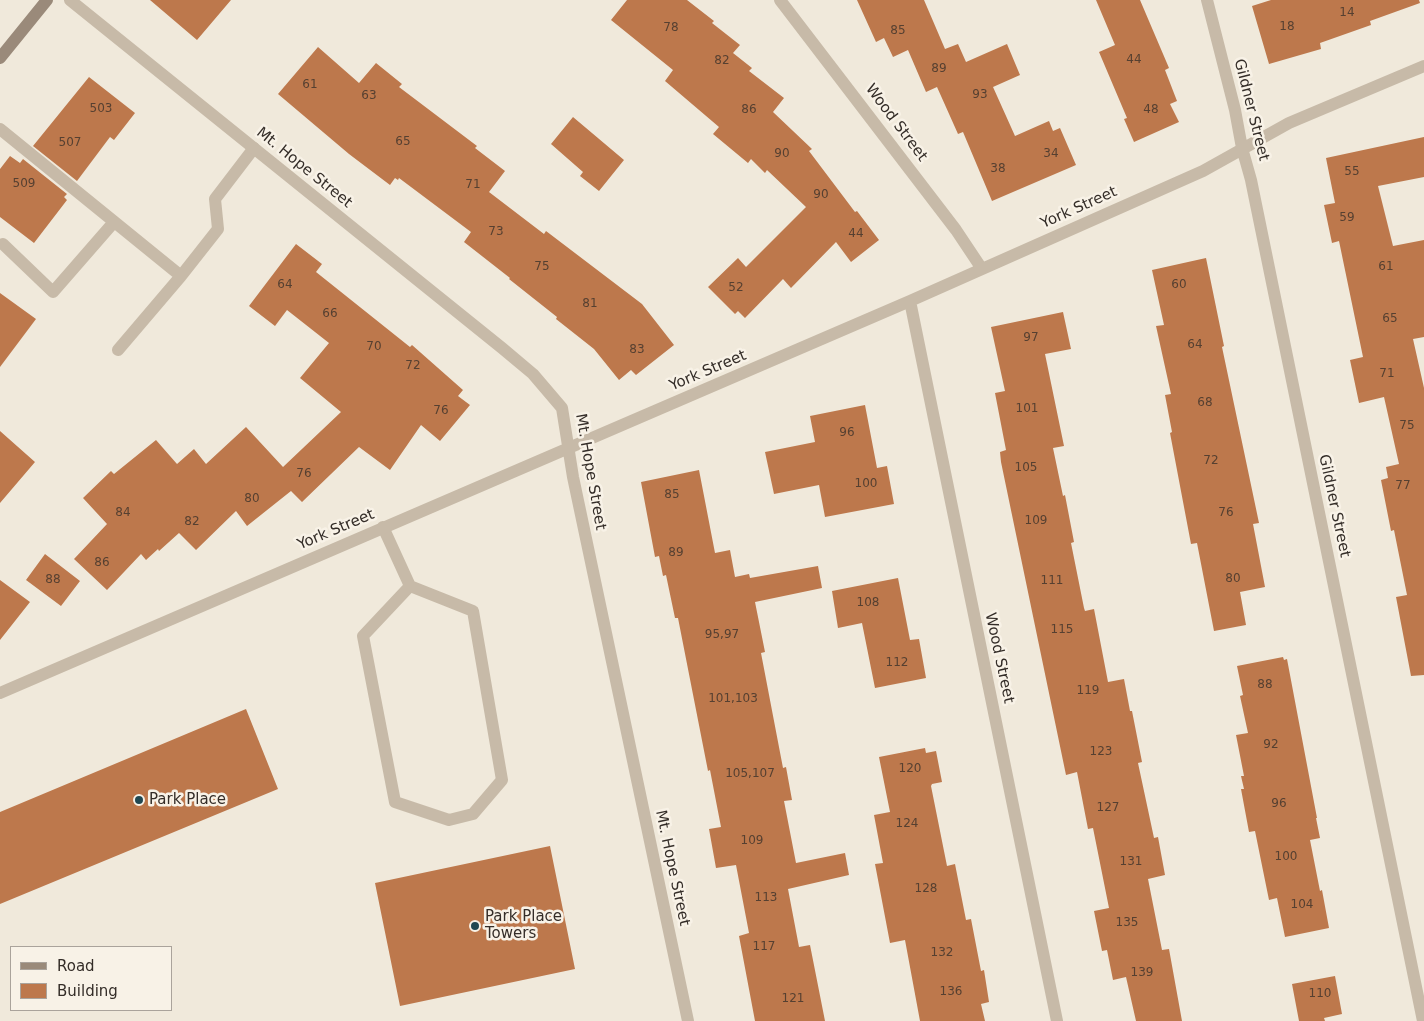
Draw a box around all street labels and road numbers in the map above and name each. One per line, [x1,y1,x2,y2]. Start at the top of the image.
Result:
street label: Gildner Street [1230,57,1272,163]
street label: Wood Street [861,81,931,165]
street label: Mt. Hope Street [253,124,355,212]
street label: York Street [1038,183,1120,233]
street label: York Street [667,347,749,395]
street label: Mt. Hope Street [571,412,609,532]
street label: Gildner Street [1314,453,1354,559]
street label: York Street [295,506,377,554]
street label: Wood Street [981,611,1017,705]
street label: Mt. Hope Street [651,808,693,928]

